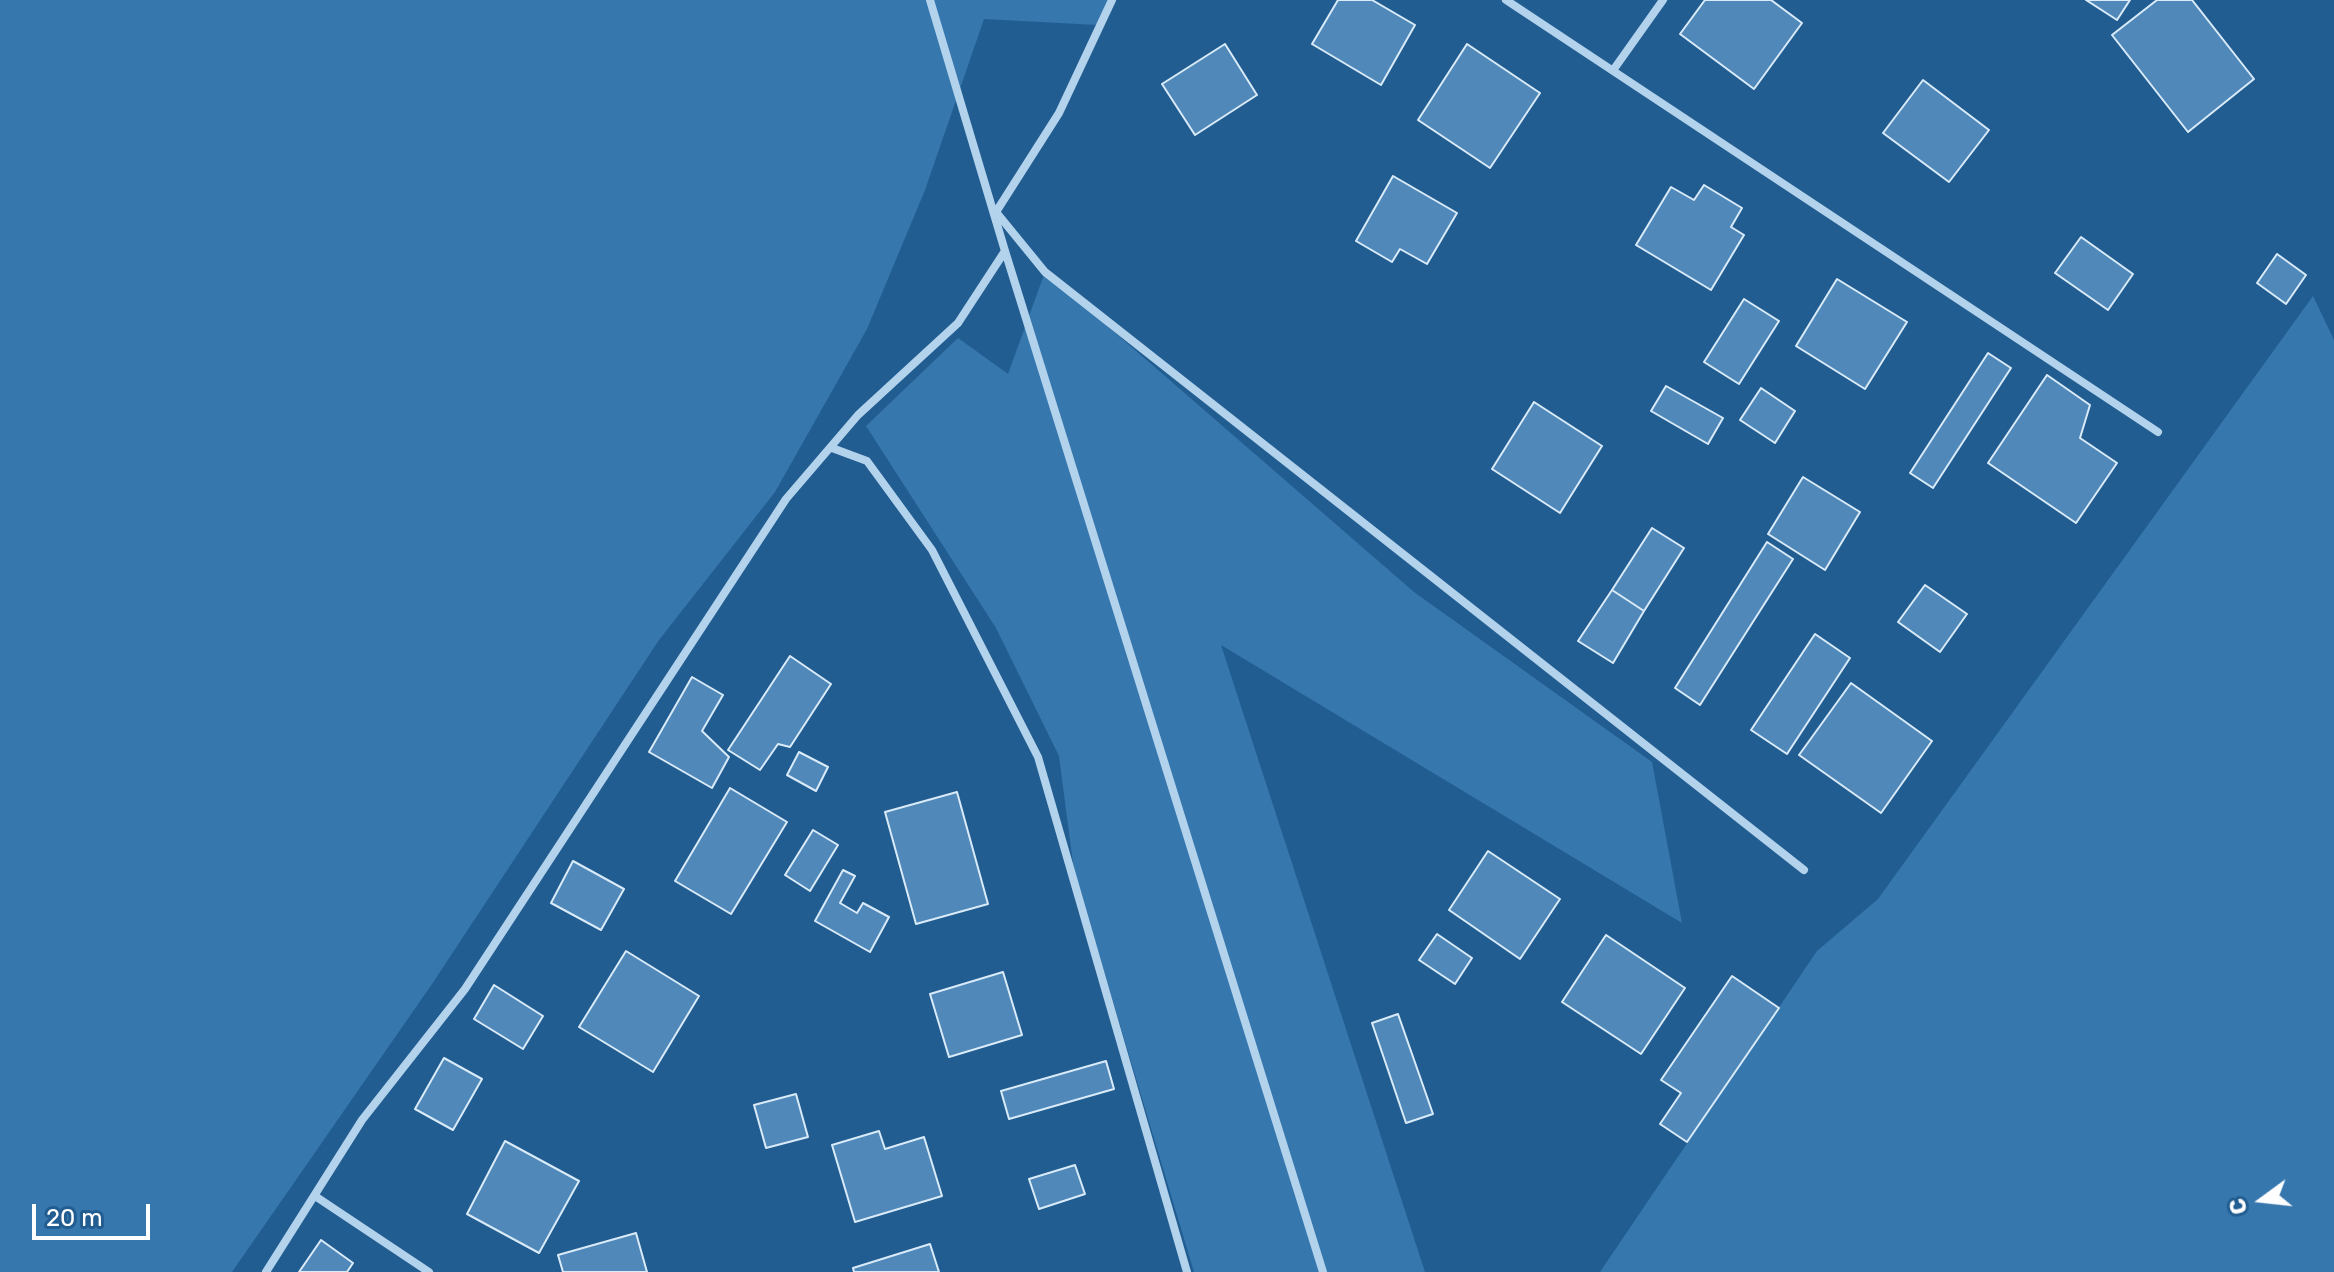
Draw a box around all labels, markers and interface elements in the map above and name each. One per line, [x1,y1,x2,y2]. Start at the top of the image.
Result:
north arrow [2222,1160,2302,1240]
scale bar [36,1188,154,1238]
text: С [2223,1195,2253,1217]
text: 20 m [46,1204,103,1232]

